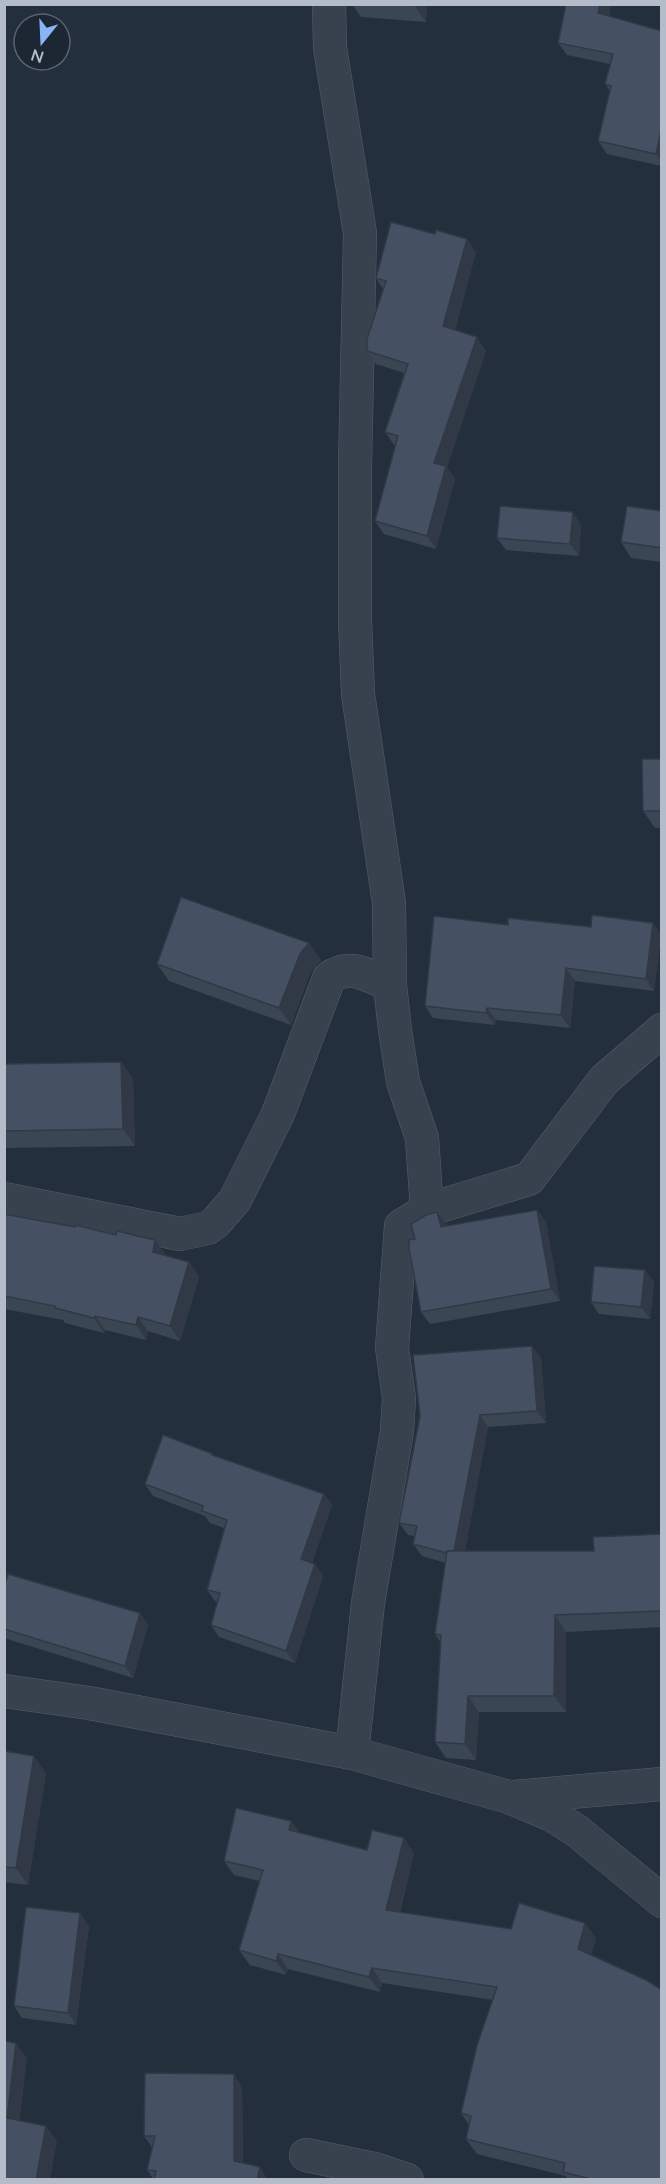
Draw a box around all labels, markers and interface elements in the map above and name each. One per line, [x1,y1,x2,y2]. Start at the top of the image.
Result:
north arrow [12,12,72,72]
text: N [28,46,46,68]

